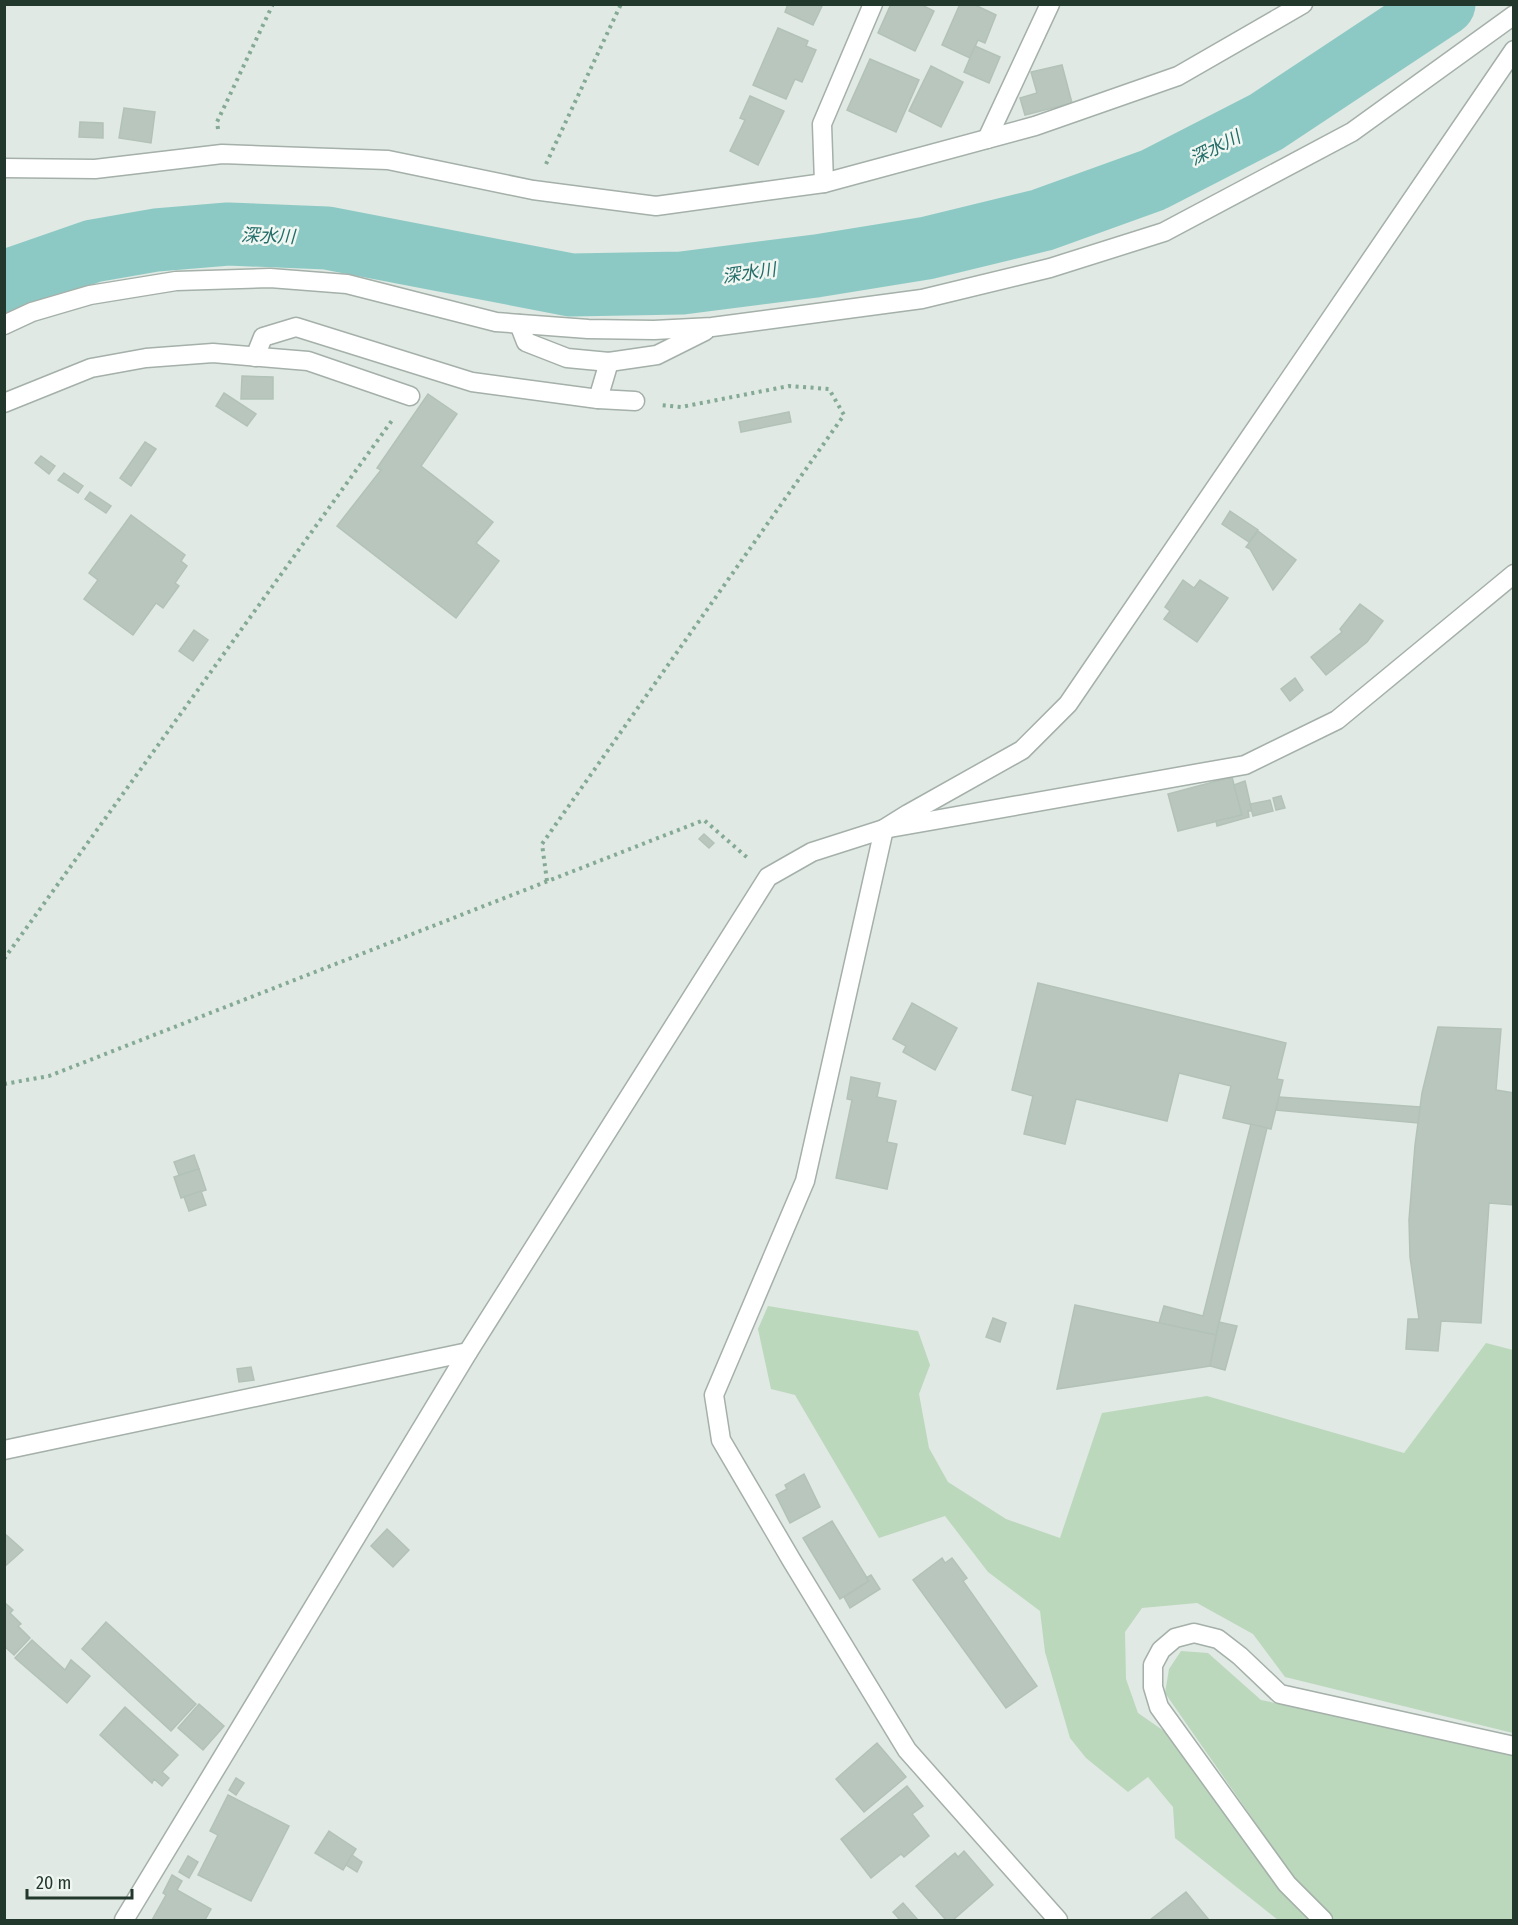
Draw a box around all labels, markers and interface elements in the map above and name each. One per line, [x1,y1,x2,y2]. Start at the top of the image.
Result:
water label: 深水川 [1186,125,1246,170]
water label: 深水川 [241,224,297,248]
water label: 深水川 [721,258,779,288]
scale bar [27,1862,132,1900]
text: 20 m [36,1872,71,1894]

